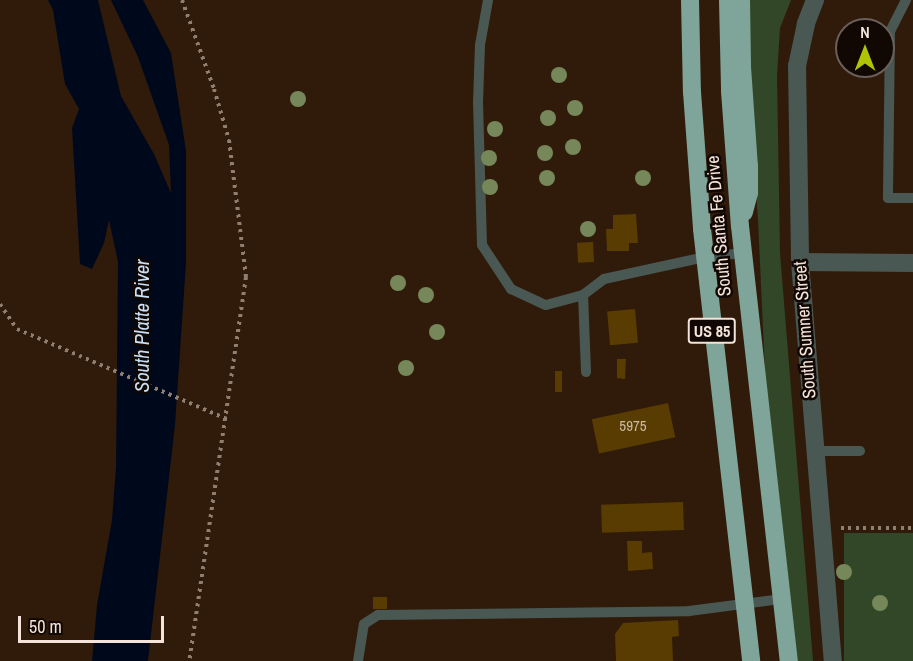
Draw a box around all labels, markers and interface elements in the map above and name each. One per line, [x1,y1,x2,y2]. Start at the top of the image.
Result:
north arrow [835,18,895,78]
text: N [860,21,870,43]
street label: South Santa Fe Drive [702,155,736,297]
water label: South Platte River [129,259,153,393]
street label: South Sumner Street [789,260,821,400]
road number: US 85 [686,318,738,344]
house number: 5975 [619,417,647,435]
scale bar [21,604,166,642]
text: 50 m [29,614,62,639]

